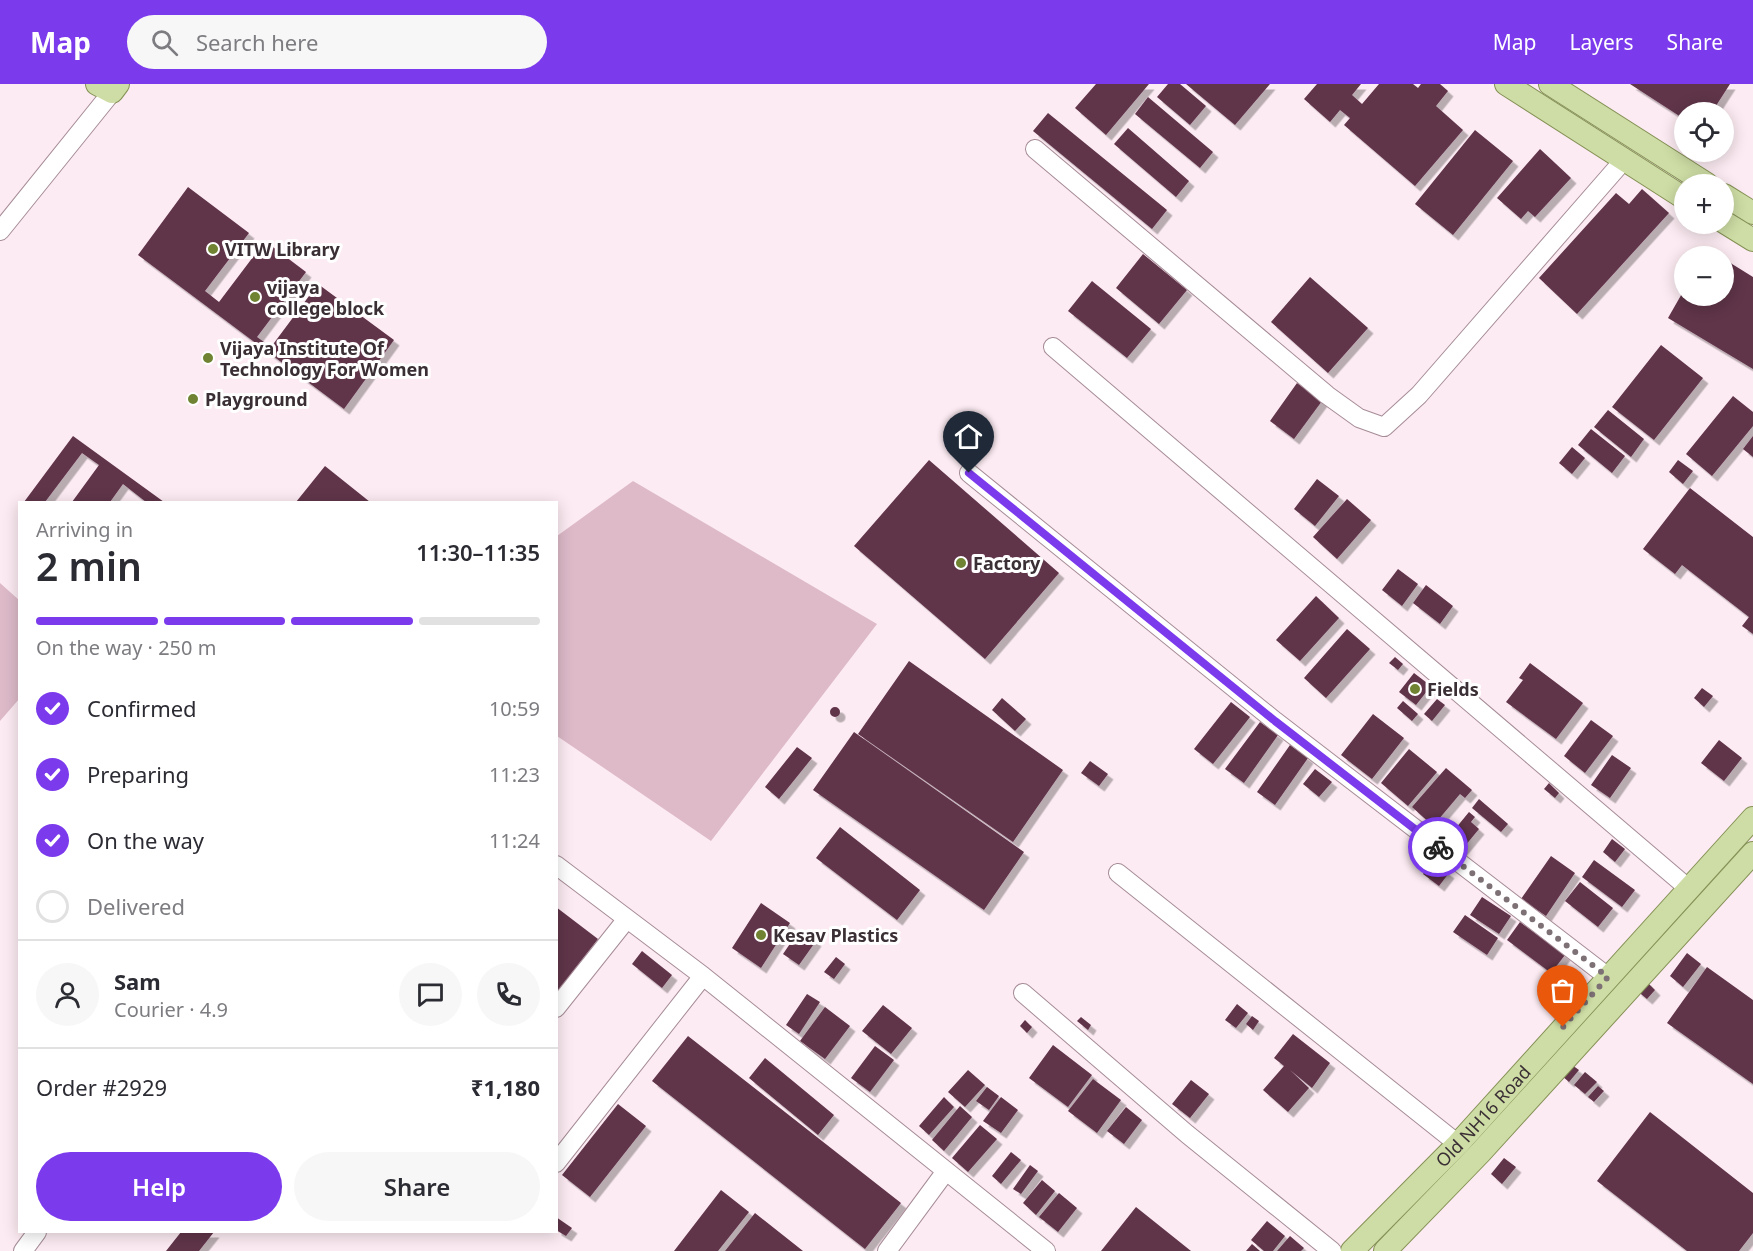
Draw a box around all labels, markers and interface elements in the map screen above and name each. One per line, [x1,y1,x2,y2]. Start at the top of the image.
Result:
search box [127,15,547,69]
text: Map [30,23,91,61]
icon: search [148,26,181,59]
text: Search here [196,27,318,57]
text: Map [1493,28,1537,56]
text: Layers [1570,28,1634,56]
text: Share [1667,28,1723,56]
map controls [1674,102,1734,306]
button: locate [1674,102,1734,162]
button: + [1674,174,1734,234]
place label: VITW Library [225,237,341,261]
marker: VITW Library [206,242,220,256]
button: − [1674,246,1734,306]
place label: vijaya college block [267,275,385,320]
marker: vijaya college block [248,290,262,304]
place label: Vijaya Institute Of Technology For Women [220,336,429,381]
marker: Vijaya Institute Of Technology For Women [201,351,215,365]
place label: Playground [205,387,308,411]
marker: Playground [186,392,200,406]
pin [943,411,994,473]
icon: home [952,420,985,453]
text: Arriving in [36,516,133,543]
text: 11:30–11:35 [416,537,540,567]
text: 2 min [36,539,142,592]
place label: Factory [973,551,1041,575]
marker: Factory [954,556,968,570]
text: On the way · 250 m [36,634,216,661]
place label: Fields [1427,677,1479,701]
marker: Fields [1408,682,1422,696]
icon: check [36,692,69,725]
text: Confirmed [87,693,197,723]
text: 10:59 [489,695,540,722]
icon: check [36,758,69,791]
text: Preparing [87,759,189,789]
text: 11:23 [489,761,540,788]
courier [1408,817,1468,877]
icon: check [36,824,69,857]
text: On the way [87,825,204,855]
text: 11:24 [489,827,540,854]
icon: bike [1422,831,1455,864]
text: Delivered [87,891,185,921]
place label: Kesav Plastics [773,923,898,947]
marker: Kesav Plastics [754,928,768,942]
button: person [36,963,99,1026]
button: chat [399,963,462,1026]
button: phone [477,963,540,1026]
pin [1537,965,1588,1027]
text: Sam [114,966,161,996]
icon: bag [1546,974,1579,1007]
text: Courier · 4.9 [114,996,228,1023]
street label: Old NH16 Road [1430,1060,1536,1172]
text: Order #2929 [36,1072,167,1102]
text: ₹1,180 [471,1072,540,1102]
button: Help [36,1152,282,1221]
button: Share [294,1152,540,1221]

